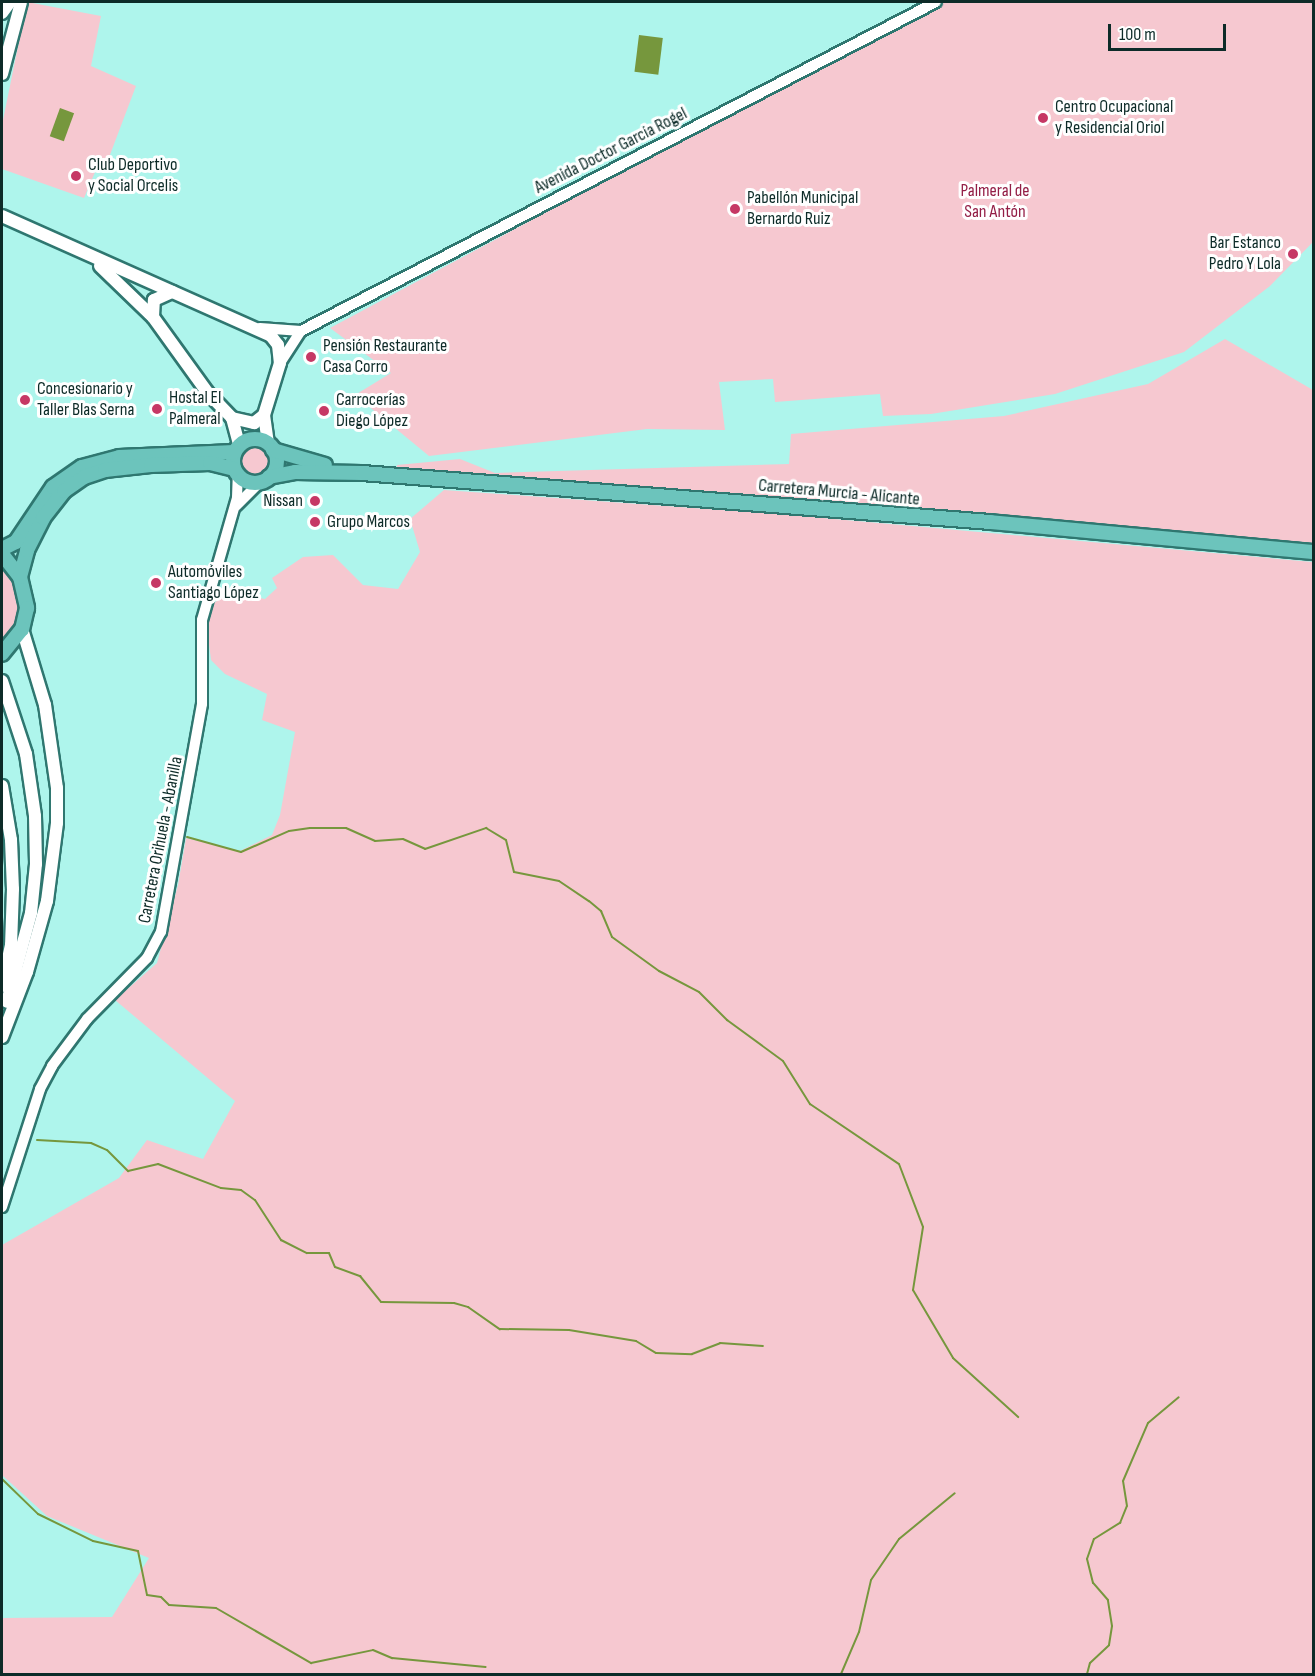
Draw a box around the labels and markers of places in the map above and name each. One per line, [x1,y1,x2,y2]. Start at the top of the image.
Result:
place label: Centro Ocupacional y Residencial Oriol [1055,97,1173,140]
marker: Centro Ocupacional y Residencial Oriol [1036,111,1050,125]
place label: Club Deportivo y Social Orcelis [88,155,178,198]
marker: Club Deportivo y Social Orcelis [69,169,83,183]
place label: Pabellón Municipal Bernardo Ruiz [747,188,858,230]
marker: Pabellón Municipal Bernardo Ruiz [728,202,742,216]
place label: Bar Estanco Pedro Y Lola [1209,233,1281,276]
marker: Bar Estanco Pedro Y Lola [1286,247,1300,261]
place label: Pensión Restaurante Casa Corro [323,336,447,378]
marker: Pensión Restaurante Casa Corro [304,350,318,364]
place label: Concesionario y Taller Blas Serna [37,379,134,422]
place label: Hostal El Palmeral [169,388,221,430]
place label: Carrocerías Diego López [336,390,408,432]
marker: Concesionario y Taller Blas Serna [18,393,32,407]
marker: Hostal El Palmeral [150,402,164,416]
marker: Carrocerías Diego López [317,404,331,418]
place label: Nissan [263,490,303,512]
marker: Nissan [308,494,322,508]
place label: Grupo Marcos [327,511,410,533]
marker: Grupo Marcos [308,515,322,529]
place label: Automóviles Santiago López [168,562,259,604]
marker: Automóviles Santiago López [149,576,163,590]

